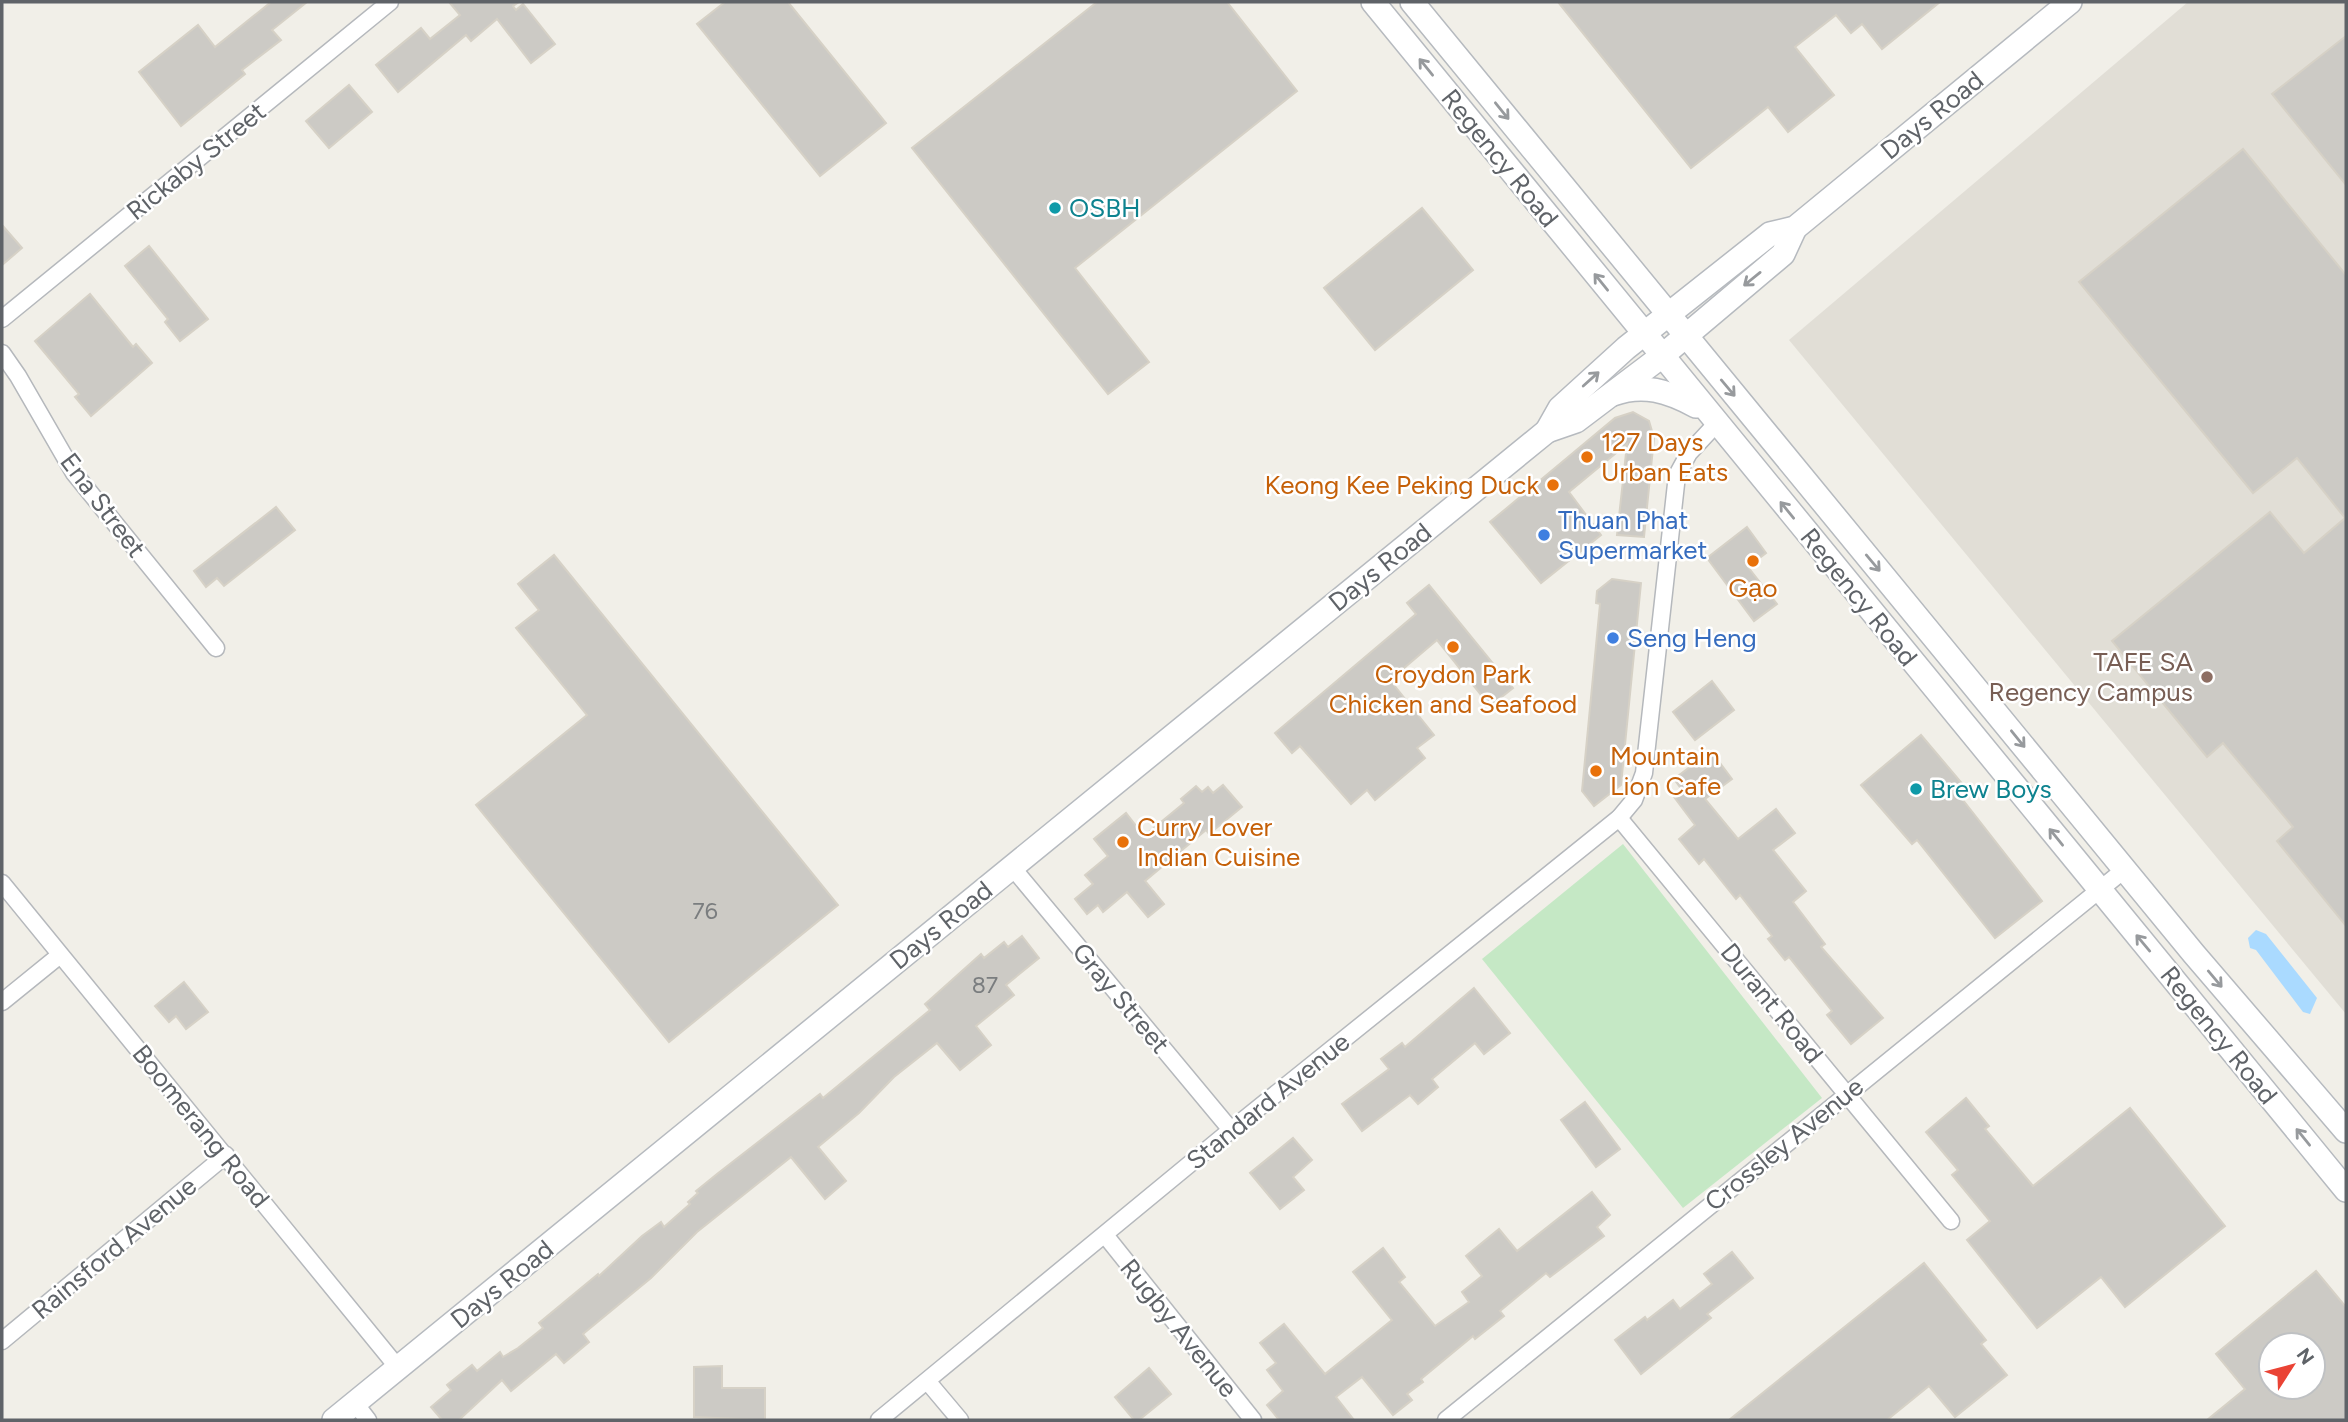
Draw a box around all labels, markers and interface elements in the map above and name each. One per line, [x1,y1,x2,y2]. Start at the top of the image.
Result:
one-way arrow [1418,59,1434,77]
street label: Days Road [1874,64,1990,166]
street label: Regency Road [1435,83,1565,233]
street label: Rickaby Street [120,95,272,227]
one-way arrow [1494,102,1510,120]
place label: OSBH [1069,192,1141,224]
marker: OSBH [1047,200,1063,216]
one-way arrow [1744,271,1762,286]
one-way arrow [1593,273,1608,291]
one-way arrow [1582,371,1599,388]
one-way arrow [1721,378,1736,396]
place label: 127 Days Urban Eats [1601,426,1728,488]
street label: Ena Street [53,446,153,564]
marker: 127 Days Urban Eats [1579,449,1595,465]
place label: Keong Kee Peking Duck [1265,469,1539,501]
marker: Keong Kee Peking Duck [1545,477,1561,493]
one-way arrow [1779,501,1795,519]
place label: Thuan Phat Supermarket [1558,504,1708,566]
street label: Days Road [1322,516,1438,618]
street label: Regency Road [1794,522,1924,672]
marker: Thuan Phat Supermarket [1536,527,1552,543]
marker: Gạo [1745,553,1761,569]
one-way arrow [1865,554,1881,572]
place label: Gạo [1728,572,1778,604]
place label: Seng Heng [1627,622,1757,654]
marker: Seng Heng [1605,630,1621,646]
marker: Croydon Park Chicken and Seafood [1445,639,1461,655]
place label: TAFE SA Regency Campus [1989,646,2193,708]
place label: Croydon Park Chicken and Seafood [1329,658,1577,720]
marker: TAFE SA Regency Campus [2199,669,2215,685]
one-way arrow [2010,729,2025,747]
place label: Mountain Lion Cafe [1610,740,1721,802]
marker: Mountain Lion Cafe [1588,763,1604,779]
place label: Brew Boys [1930,773,2052,805]
marker: Brew Boys [1908,781,1924,797]
place label: Curry Lover Indian Cuisine [1137,811,1300,873]
one-way arrow [2048,828,2064,846]
marker: Curry Lover Indian Cuisine [1115,834,1131,850]
street label: Days Road [883,874,999,976]
house number: 76 [692,897,718,925]
one-way arrow [2135,934,2151,952]
street label: Gray Street [1066,936,1177,1060]
street label: Durant Road [1714,937,1830,1069]
street label: Regency Road [2154,960,2284,1110]
one-way arrow [2207,970,2223,988]
house number: 87 [972,971,998,999]
street label: Standard Avenue [1180,1026,1356,1176]
street label: Boomerang Road [125,1038,277,1214]
street label: Crossley Avenue [1698,1070,1870,1218]
one-way arrow [2295,1129,2311,1147]
street label: Rainsford Avenue [25,1170,203,1326]
street label: Days Road [444,1233,560,1335]
street label: Rugby Avenue [1113,1252,1245,1404]
north arrow [2257,1331,2327,1401]
text: N [2292,1344,2319,1369]

